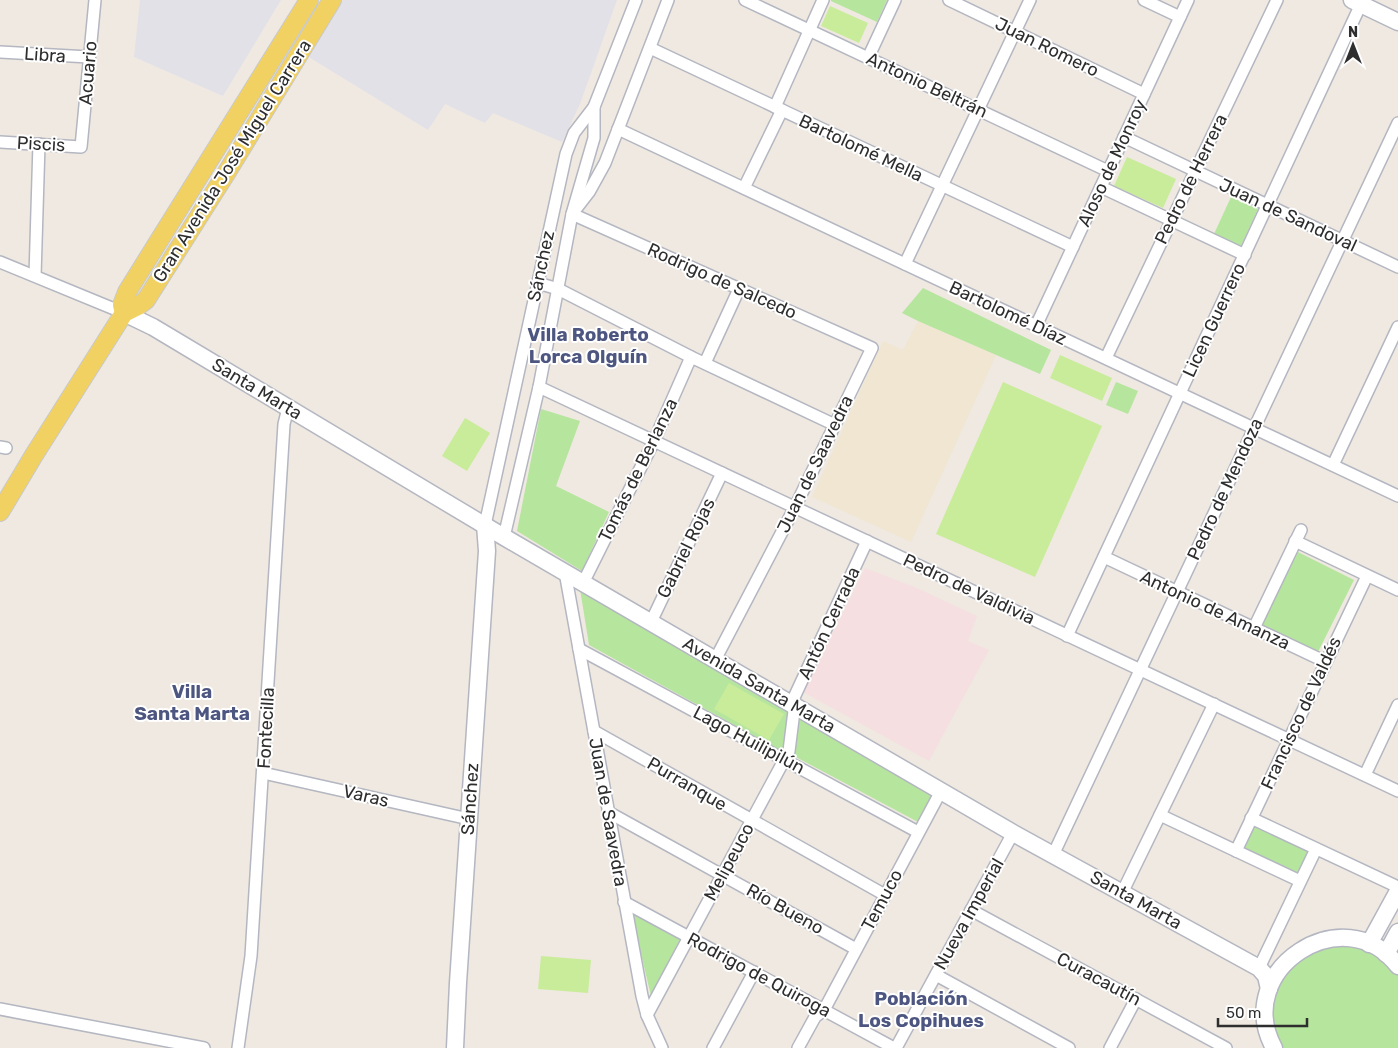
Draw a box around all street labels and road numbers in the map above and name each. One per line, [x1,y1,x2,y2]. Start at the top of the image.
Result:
street label: Juan Romero [992,12,1102,82]
street label: Gran Avenida José Miguel Carrera [148,36,316,286]
street label: Acuario [74,40,102,106]
street label: Libra [23,43,67,67]
street label: Antonio Beltrán [863,47,991,123]
street label: Aloso de Monroy [1073,96,1151,230]
street label: Bartolomé Mella [795,110,927,186]
street label: Pedro de Herrera [1150,110,1232,248]
street label: Piscis [16,132,66,156]
street label: Juan de Sandoval [1216,173,1360,257]
street label: Sánchez [523,228,559,304]
street label: Rodrigo de Salcedo [644,238,800,324]
street label: Licen Guerrero [1178,259,1250,381]
street label: Bartolomé Díaz [946,276,1070,350]
street label: Santa Marta [208,353,306,425]
street label: Juan de Saavedra [772,392,858,536]
street label: Tomás de Berlanza [594,395,682,545]
street label: Pedro de Mendoza [1182,414,1268,564]
street label: Gabriel Rojas [652,494,720,602]
street label: Pedro de Valdivia [900,549,1038,629]
street label: Antón Cerrada [793,563,865,683]
street label: Antonio de Amanza [1137,566,1293,654]
street label: Avenida Santa Marta [679,632,839,738]
street label: Francisco de Valdés [1256,633,1346,793]
street label: Fontecilla [253,687,279,769]
street label: Lago Huilipilún [689,701,809,779]
street label: Juan de Saavedra [584,736,632,888]
street label: Purranque [643,752,731,816]
street label: Sánchez [457,762,483,836]
street label: Varas [341,780,391,812]
street label: Melipeuco [699,819,759,905]
street label: Nueva Imperial [929,854,1009,974]
street label: Temuco [857,866,907,934]
street label: Santa Marta [1086,866,1186,934]
street label: Río Bueno [742,879,828,939]
street label: Rodrigo de Quiroga [683,928,835,1022]
street label: Curacautín [1053,948,1145,1010]

